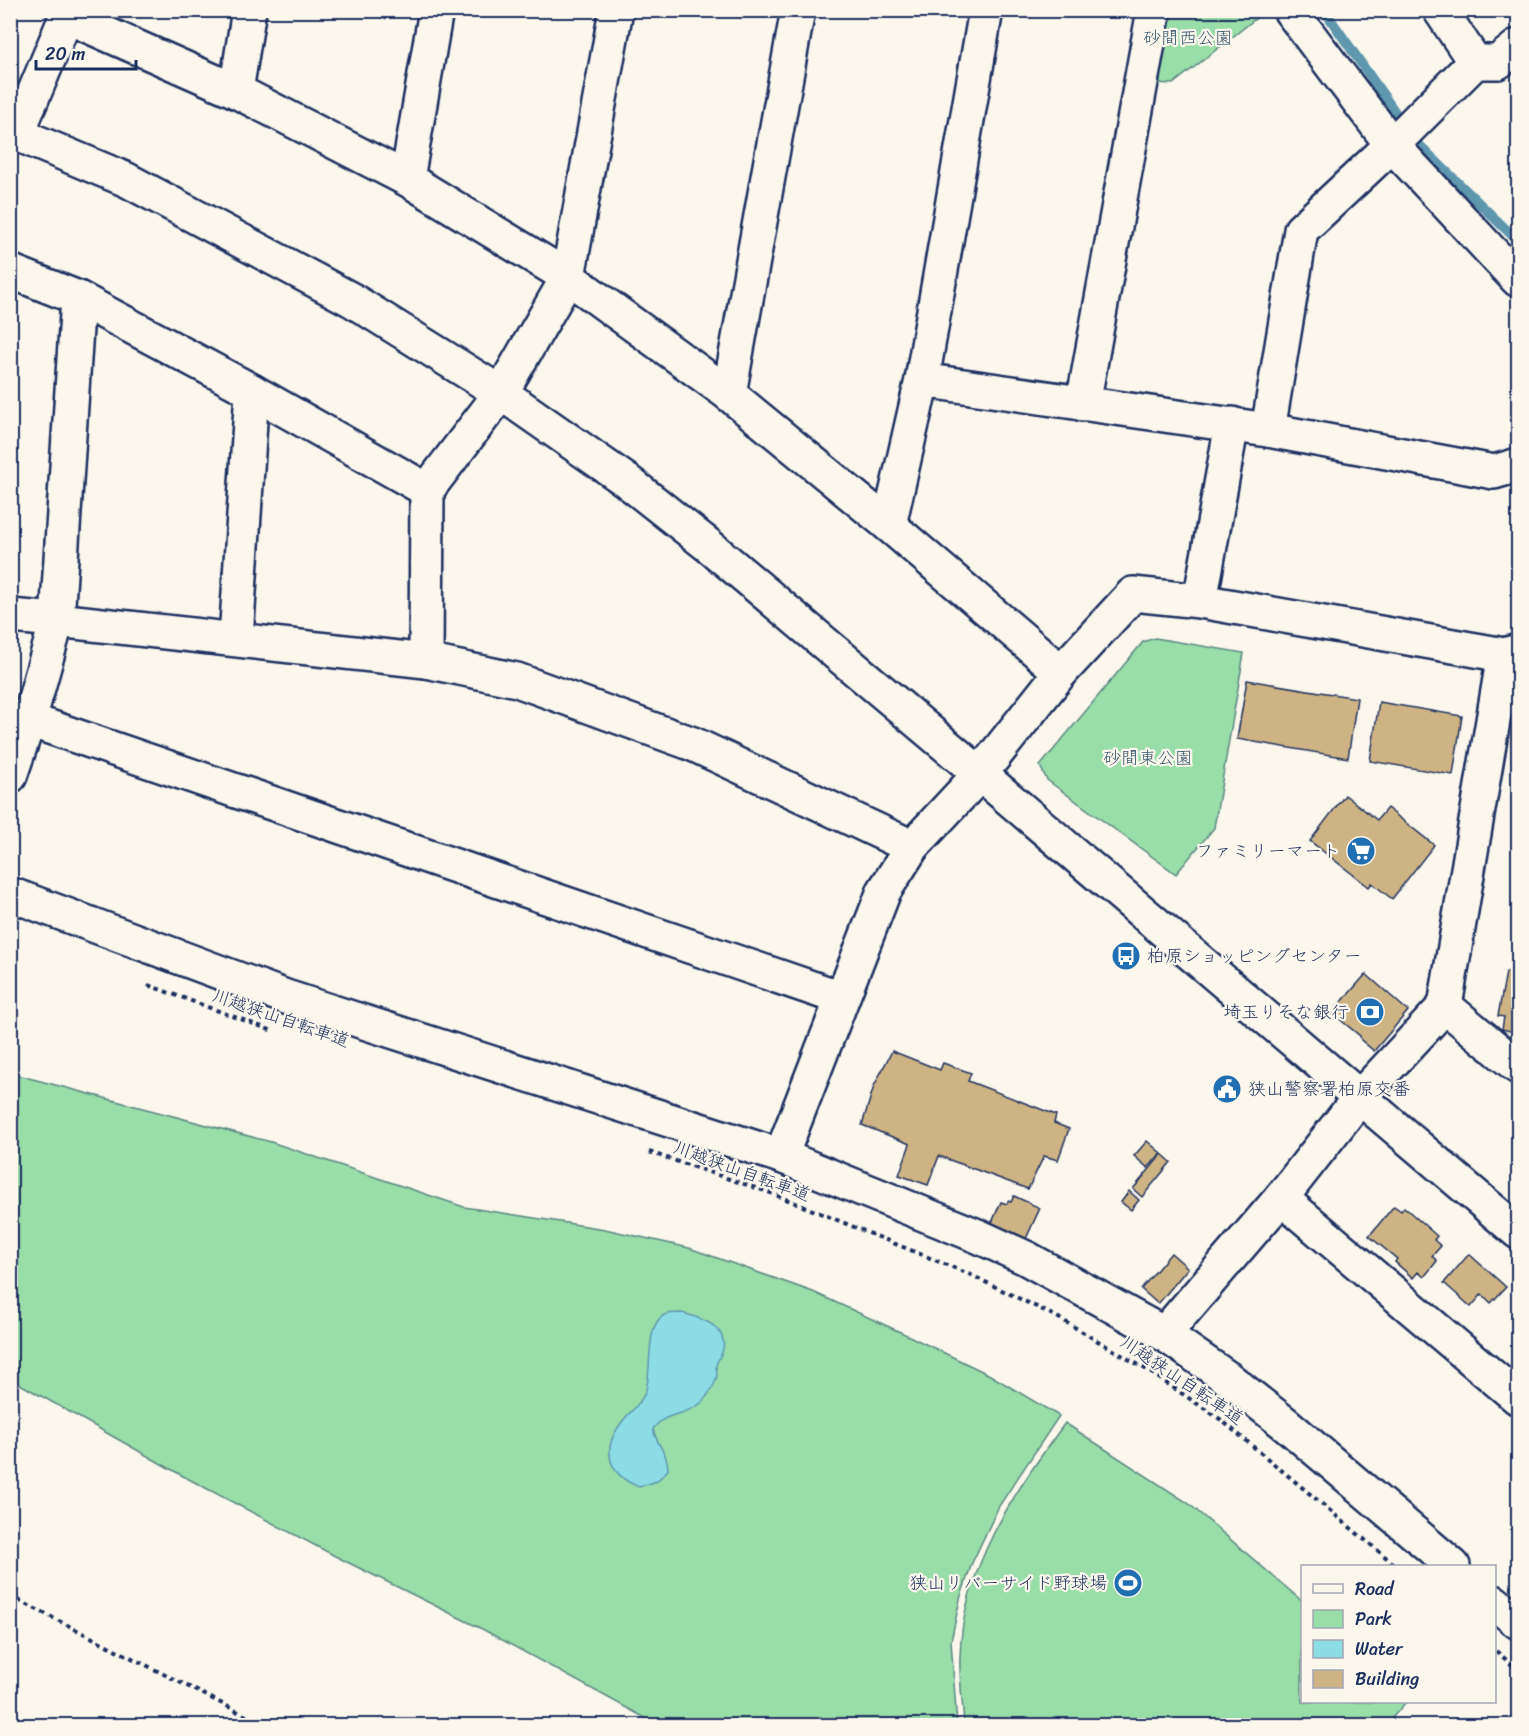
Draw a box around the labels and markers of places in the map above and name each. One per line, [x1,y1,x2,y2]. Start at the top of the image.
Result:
place label: ファミリーマート [1196,835,1340,867]
supermarket icon: ファミリーマート [1345,835,1377,867]
bus stop icon: 柏原ショッピングセンター [1110,940,1142,972]
place label: 柏原ショッピングセンター [1147,940,1362,972]
place label: 埼玉りそな銀行 [1223,996,1349,1028]
bank icon: 埼玉りそな銀行 [1354,996,1386,1028]
public building icon: 狭山警察署柏原交番 [1211,1073,1243,1105]
place label: 狭山警察署柏原交番 [1248,1073,1410,1105]
place label: 狭山リバーサイド野球場 [909,1567,1107,1599]
sports icon: 狭山リバーサイド野球場 [1112,1567,1144,1599]

